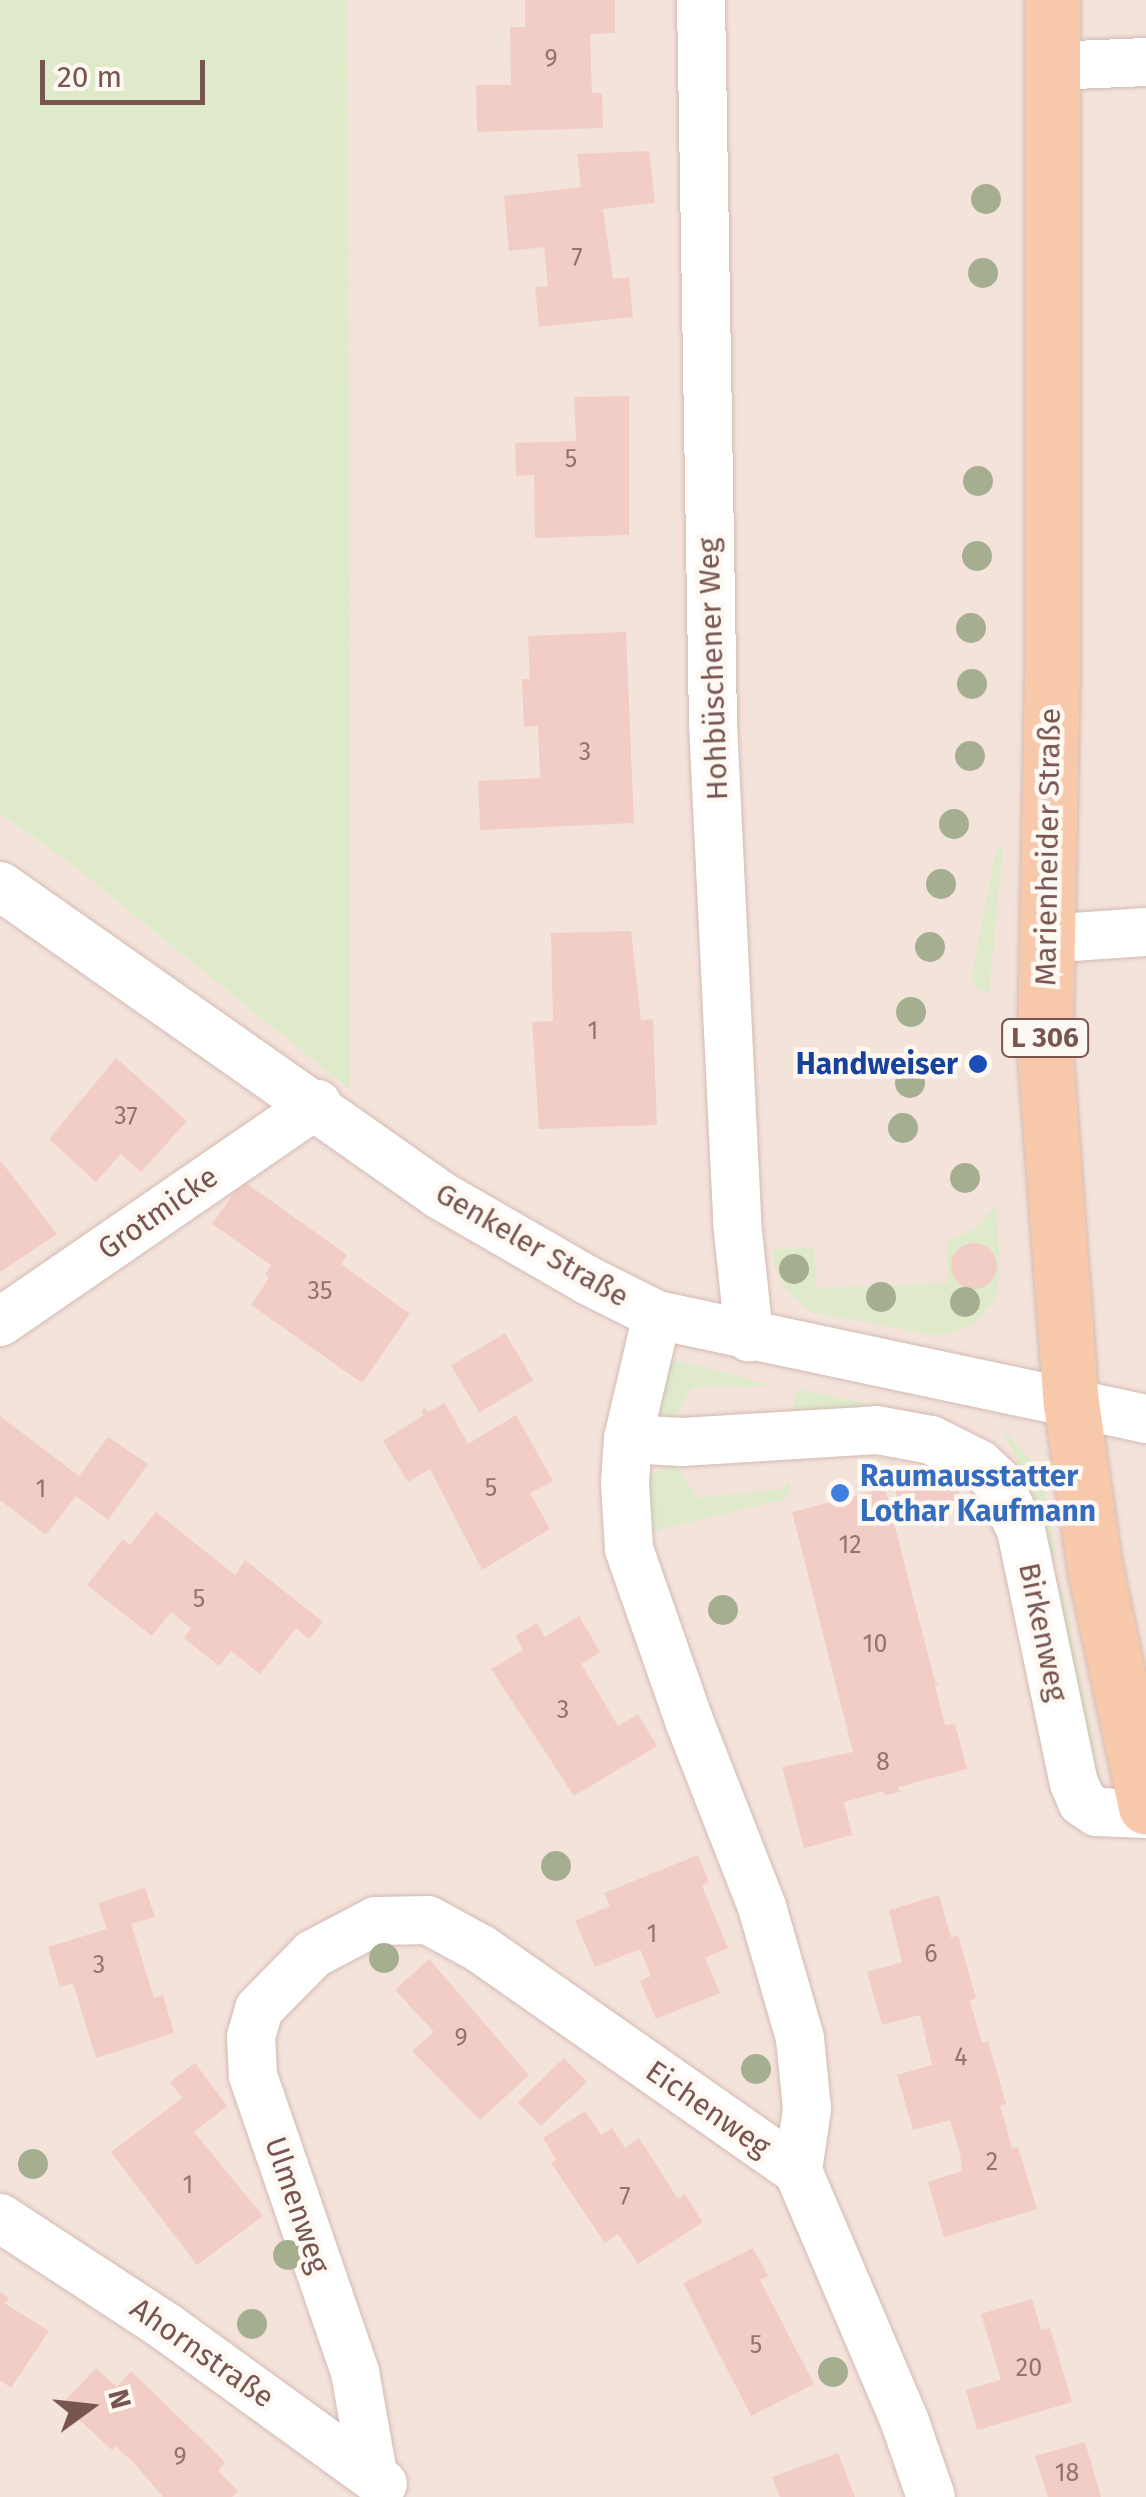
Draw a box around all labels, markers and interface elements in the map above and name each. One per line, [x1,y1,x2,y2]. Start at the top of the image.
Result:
scale bar [45,40,210,102]
house number: 9 [544,44,558,74]
text: 20 m [57,59,122,95]
house number: 7 [571,242,583,272]
house number: 5 [565,444,577,474]
street label: Hohbüschener Weg [690,537,736,801]
street label: Marienheider Straße [1028,708,1068,986]
house number: 3 [579,737,591,767]
road number: L 306 [1000,1015,1090,1061]
house number: 1 [588,1016,598,1046]
place label: Handweiser [796,1046,958,1082]
marker: Handweiser [967,1053,989,1075]
house number: 37 [114,1101,138,1131]
street label: Grotmicke [91,1159,225,1267]
street label: Genkeler Straße [429,1175,635,1315]
house number: 35 [308,1276,332,1306]
place label: Raumausstatter Lothar Kaufmann [860,1458,1096,1528]
house number: 5 [485,1473,497,1503]
house number: 1 [36,1474,46,1504]
marker: Raumausstatter Lothar Kaufmann [829,1482,851,1504]
house number: 12 [838,1530,862,1560]
street label: Birkenweg [1011,1559,1075,1705]
house number: 5 [193,1584,205,1614]
house number: 10 [863,1629,887,1659]
house number: 3 [557,1695,569,1725]
house number: 8 [876,1747,890,1777]
house number: 1 [647,1919,657,1949]
house number: 6 [924,1939,938,1969]
house number: 3 [93,1950,105,1980]
house number: 9 [454,2023,468,2053]
house number: 4 [954,2042,968,2072]
street label: Eichenweg [639,2053,777,2165]
street label: Ulmenweg [257,2132,337,2278]
house number: 2 [986,2147,998,2177]
house number: 1 [183,2170,193,2200]
house number: 7 [619,2181,631,2211]
street label: Ahornstraße [123,2290,281,2416]
house number: 5 [750,2330,762,2360]
house number: 20 [1016,2353,1042,2383]
north arrow [40,2357,140,2457]
text: N [101,2386,138,2412]
house number: 9 [173,2442,187,2472]
house number: 18 [1055,2458,1079,2488]

